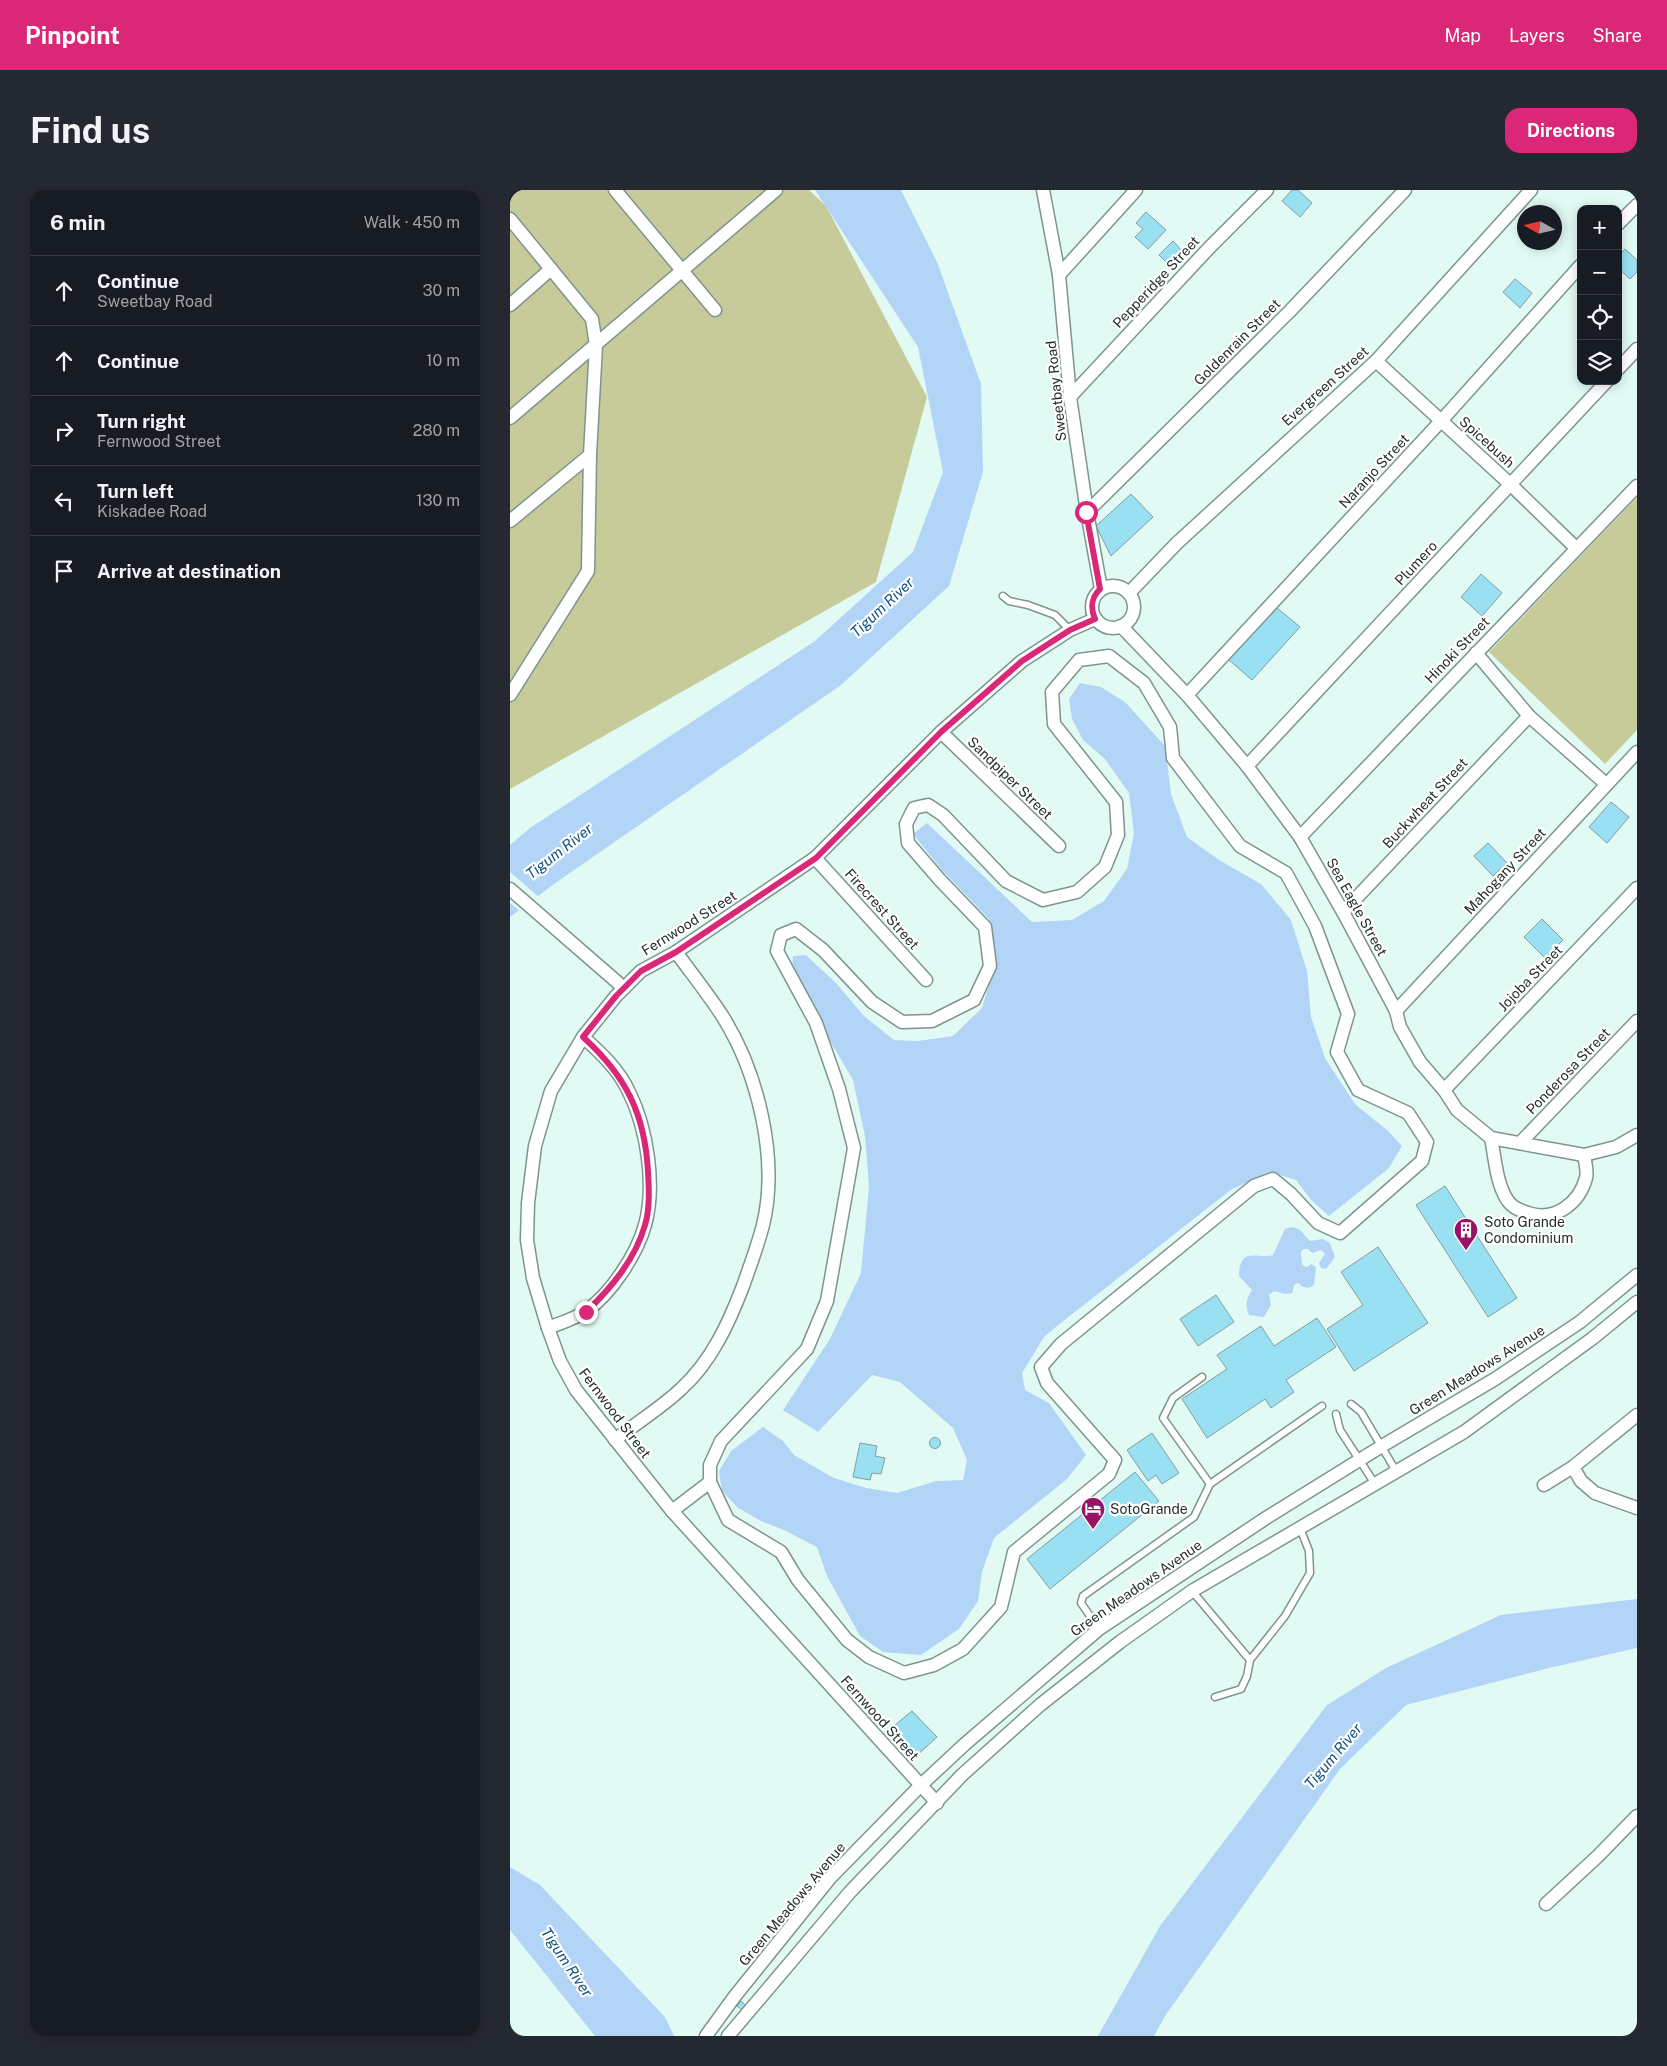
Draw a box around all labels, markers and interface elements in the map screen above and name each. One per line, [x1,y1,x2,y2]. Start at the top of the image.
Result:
text: Pinpoint [25,21,120,49]
text: Map [1445,25,1481,46]
text: Layers [1509,25,1565,46]
text: Share [1593,25,1642,46]
button: Directions [1505,108,1637,153]
text: Find us [30,110,150,151]
north arrow [1517,205,1562,250]
map controls [1577,205,1622,385]
button: + [1577,205,1622,250]
text: 6 min [50,210,106,235]
text: Walk · 450 m [364,213,460,232]
street label: Pepperidge Street [1109,233,1203,331]
button: − [1577,250,1622,295]
text: Continue [97,270,179,292]
icon: ahead [50,277,78,305]
text: 30 m [423,281,460,300]
text: Sweetbay Road [97,292,212,311]
button: locate [1577,295,1622,340]
street label: Goldenrain Street [1191,296,1283,388]
street label: Sweetbay Road [1043,340,1069,442]
button: layers [1577,340,1622,385]
street label: Evergreen Street [1278,343,1372,429]
icon: ahead [50,347,78,375]
text: Continue [97,350,179,372]
text: 10 m [426,351,460,370]
text: Turn right [97,410,186,432]
street label: Spicebush [1456,413,1518,471]
icon: right [50,417,78,445]
text: 280 m [413,421,460,440]
street label: Naranjo Street [1336,431,1412,511]
text: Fernwood Street [97,432,221,451]
text: Turn left [97,480,174,502]
icon: left [50,487,78,515]
text: 130 m [416,491,460,510]
route start [1075,501,1098,524]
text: Kiskadee Road [97,502,207,521]
street label: Plumero [1392,538,1440,588]
icon: arrive [50,557,78,585]
text: Arrive at destination [97,560,281,582]
water label: Tigum River [847,573,917,640]
street label: Hinoki Street [1421,614,1493,686]
street label: Sandpiper Street [964,734,1056,822]
street label: Buckwheat Street [1379,755,1471,851]
water label: Tigum River [522,820,596,882]
street label: Mahogany Street [1461,825,1549,917]
street label: Sea Eagle Street [1323,855,1391,959]
street label: Firecrest Street [842,866,922,952]
street label: Fernwood Street [639,887,739,959]
street label: Jojoba Street [1495,942,1565,1014]
street label: Ponderosa Street [1523,1025,1613,1117]
place label: Soto Grande Condominium [1484,1214,1573,1246]
building icon: Soto Grande Condominium [1453,1217,1479,1251]
route end [575,1301,598,1324]
street label: Green Meadows Avenue [1406,1322,1548,1418]
street label: Fernwood Street [576,1365,654,1461]
hotel icon: SotoGrande [1080,1496,1106,1530]
place label: SotoGrande [1110,1501,1188,1517]
street label: Green Meadows Avenue [1067,1537,1205,1639]
street label: Fernwood Street [838,1672,922,1764]
water label: Tigum River [1301,1720,1365,1792]
street label: Green Meadows Avenue [736,1839,848,1969]
water label: Tigum River [538,1924,597,2000]

